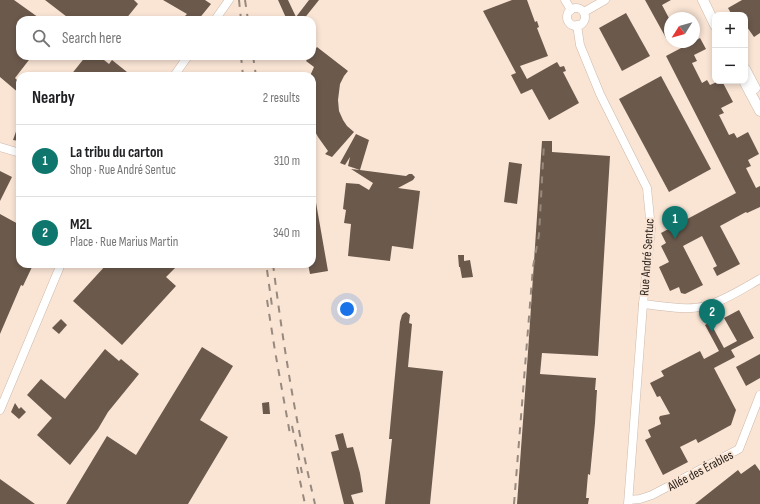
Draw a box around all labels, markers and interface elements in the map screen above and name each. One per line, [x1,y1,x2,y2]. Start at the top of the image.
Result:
north arrow [664,12,700,48]
map controls [712,12,748,84]
button: + [712,12,748,48]
search box [16,16,316,60]
icon: search [30,27,52,49]
text: Search here [62,29,122,48]
button: − [712,48,748,84]
text: Nearby [32,88,75,108]
text: 2 results [263,90,300,106]
text: La tribu du carton [70,143,163,162]
text: 1 [42,153,48,169]
text: 310 m [274,153,300,169]
text: Shop · Rue André Sentuc [70,162,176,178]
pin: 1 [662,206,688,239]
text: M2L [70,215,92,234]
street label: Rue André Sentuc [636,218,658,296]
text: 2 [42,225,48,241]
text: 340 m [273,225,300,241]
text: Place · Rue Marius Martin [70,234,178,250]
your location [337,299,357,319]
pin: 2 [699,299,725,332]
street label: Allée des Érables [664,447,736,495]

